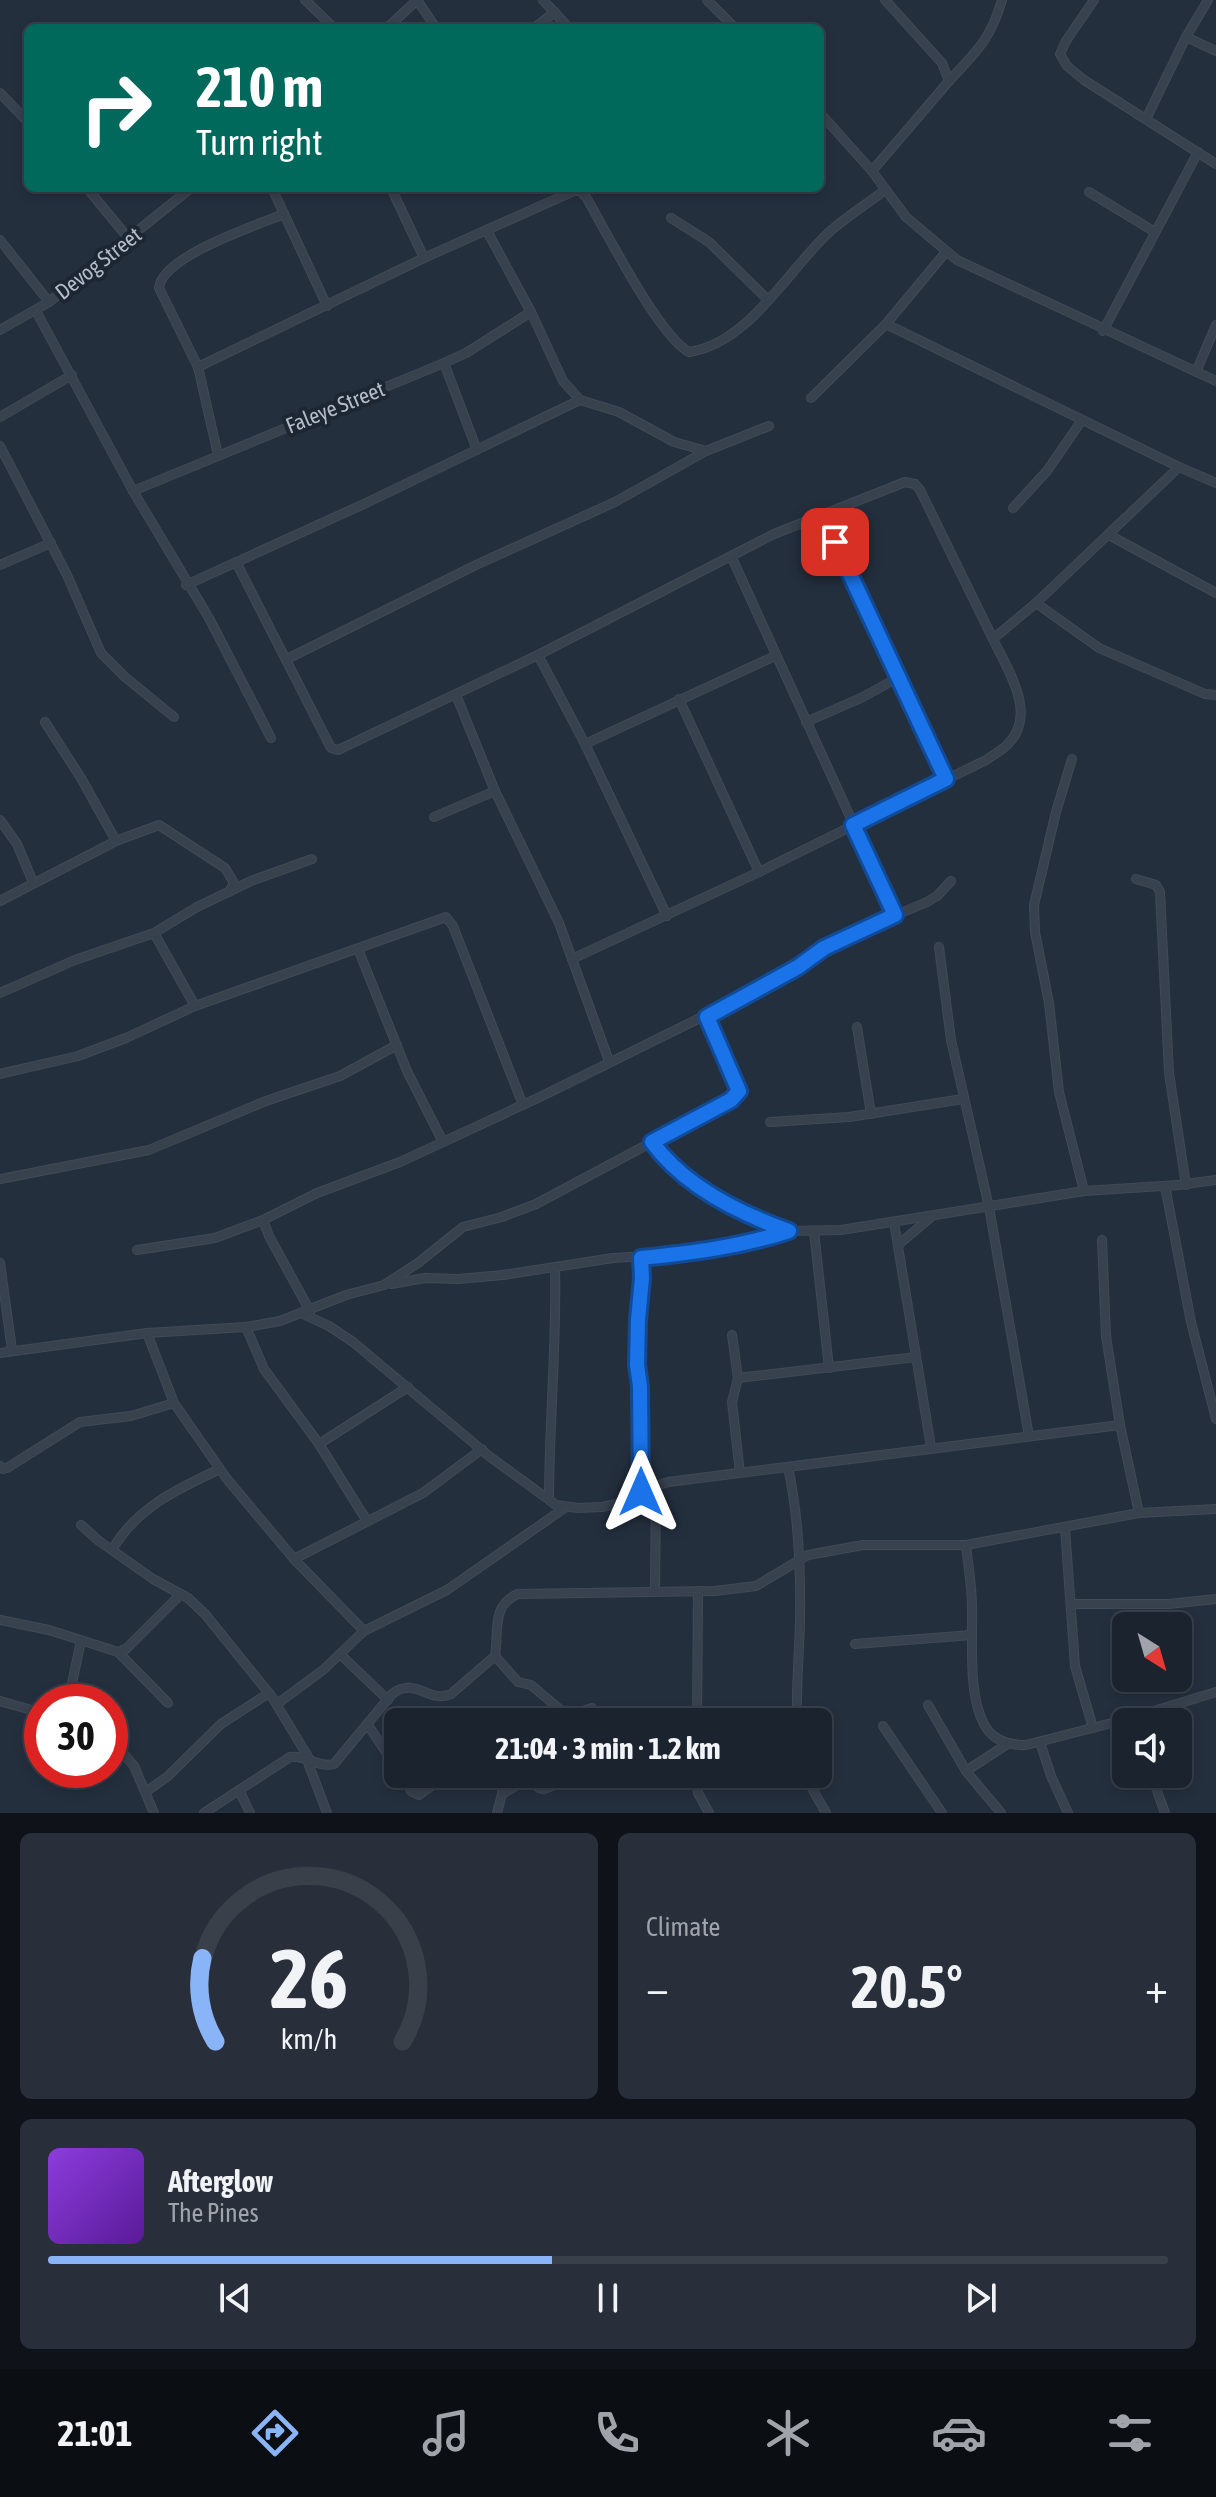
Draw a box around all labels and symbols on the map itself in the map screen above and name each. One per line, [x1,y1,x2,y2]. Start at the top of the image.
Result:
street label: Devog Street [50,221,146,305]
street label: Faleye Street [282,375,388,439]
pin [801,508,869,576]
position arrow [599,1450,683,1534]
north arrow [1112,1612,1192,1692]
speed limit sign: 30 [24,1684,128,1788]

